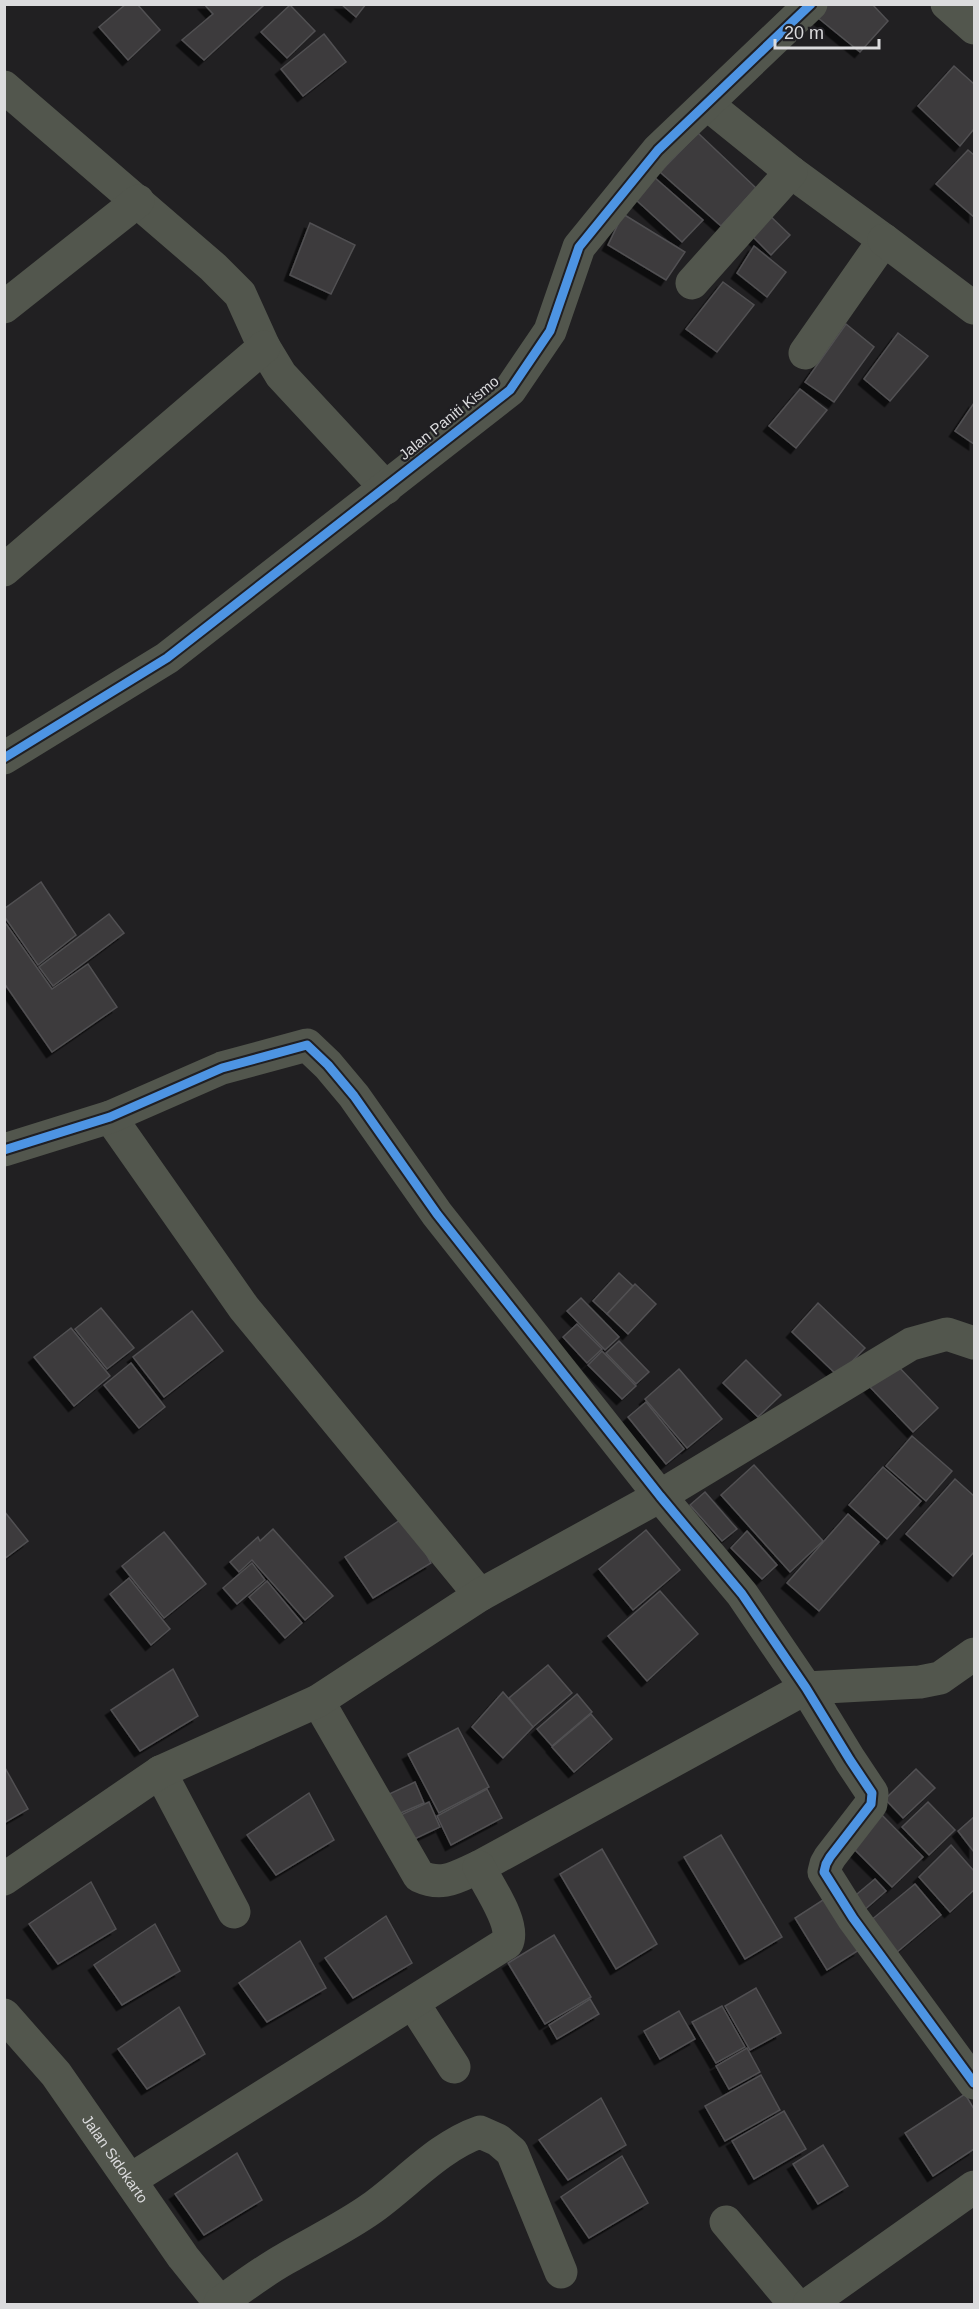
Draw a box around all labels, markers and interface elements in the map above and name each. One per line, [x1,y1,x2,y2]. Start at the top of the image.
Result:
scale bar [775,12,878,50]
text: 20 m [784,23,824,43]
street label: Jalan Paniti Kismo [395,372,502,463]
street label: Jalan Sidokarto [79,2111,152,2206]

